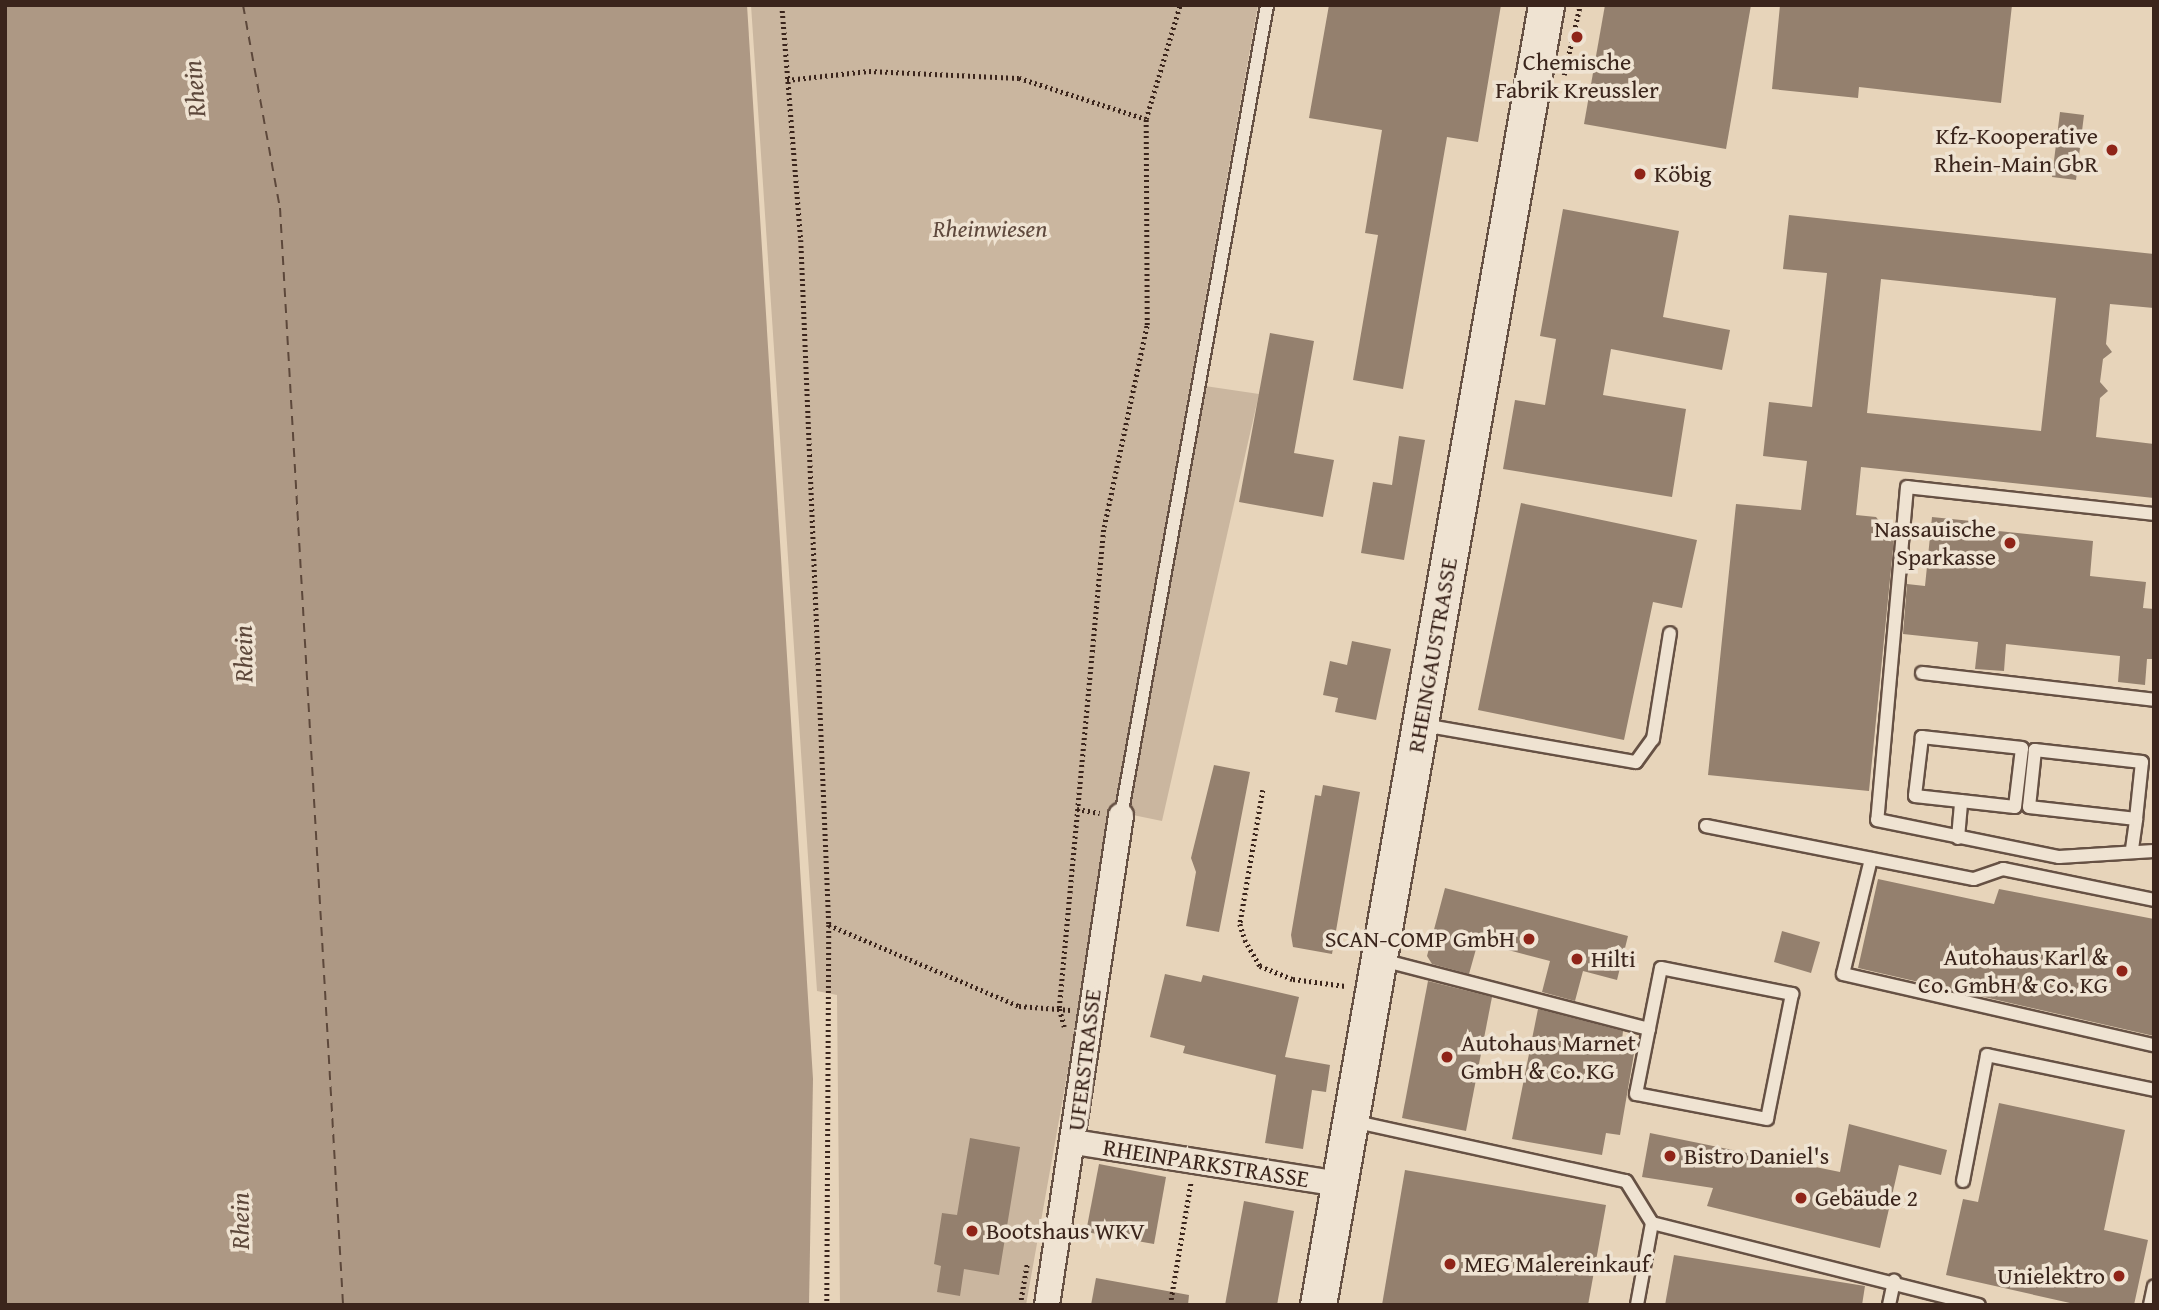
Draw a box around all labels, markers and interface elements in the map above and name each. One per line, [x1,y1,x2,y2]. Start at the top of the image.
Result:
marker: Chemische Fabrik Kreussler [1569,29,1585,45]
place label: Chemische Fabrik Kreussler [1495,48,1659,104]
water label: Rhein [176,59,212,119]
place label: Kfz-Kooperative Rhein-Main GbR [1934,122,2098,178]
marker: Kfz-Kooperative Rhein-Main GbR [2104,142,2120,158]
place label: Köbig [1654,160,1712,188]
marker: Köbig [1632,166,1648,182]
park label: Rheinwiesen [933,215,1047,243]
place label: Nassauische Sparkasse [1874,515,1996,571]
marker: Nassauische Sparkasse [2002,535,2018,551]
street label: RHEINGAUSTRASSE [1401,555,1463,755]
water label: Rhein [227,625,259,683]
place label: SCAN-COMP GmbH [1325,925,1515,953]
marker: SCAN-COMP GmbH [1521,931,1537,947]
place label: Autohaus Karl & Co. GmbH & Co. KG [1918,943,2108,999]
place label: Hilti [1591,945,1636,973]
marker: Hilti [1569,951,1585,967]
marker: Autohaus Karl & Co. GmbH & Co. KG [2114,963,2130,979]
street label: UFERSTRASSE [1061,987,1107,1133]
place label: Autohaus Marnet GmbH & Co. KG [1461,1029,1636,1085]
marker: Autohaus Marnet GmbH & Co. KG [1439,1049,1455,1065]
street label: RHEINPARKSTRASSE [1101,1132,1311,1194]
place label: Bistro Daniel's [1684,1142,1829,1170]
marker: Bistro Daniel's [1662,1148,1678,1164]
place label: Gebäude 2 [1815,1184,1918,1212]
marker: Gebäude 2 [1793,1190,1809,1206]
water label: Rhein [224,1192,256,1250]
place label: Bootshaus WKV [986,1217,1145,1245]
marker: Bootshaus WKV [964,1223,980,1239]
place label: MEG Malereinkauf [1464,1250,1649,1278]
marker: MEG Malereinkauf [1442,1256,1458,1272]
place label: Unielektro [1997,1262,2105,1290]
marker: Unielektro [2111,1268,2127,1284]

